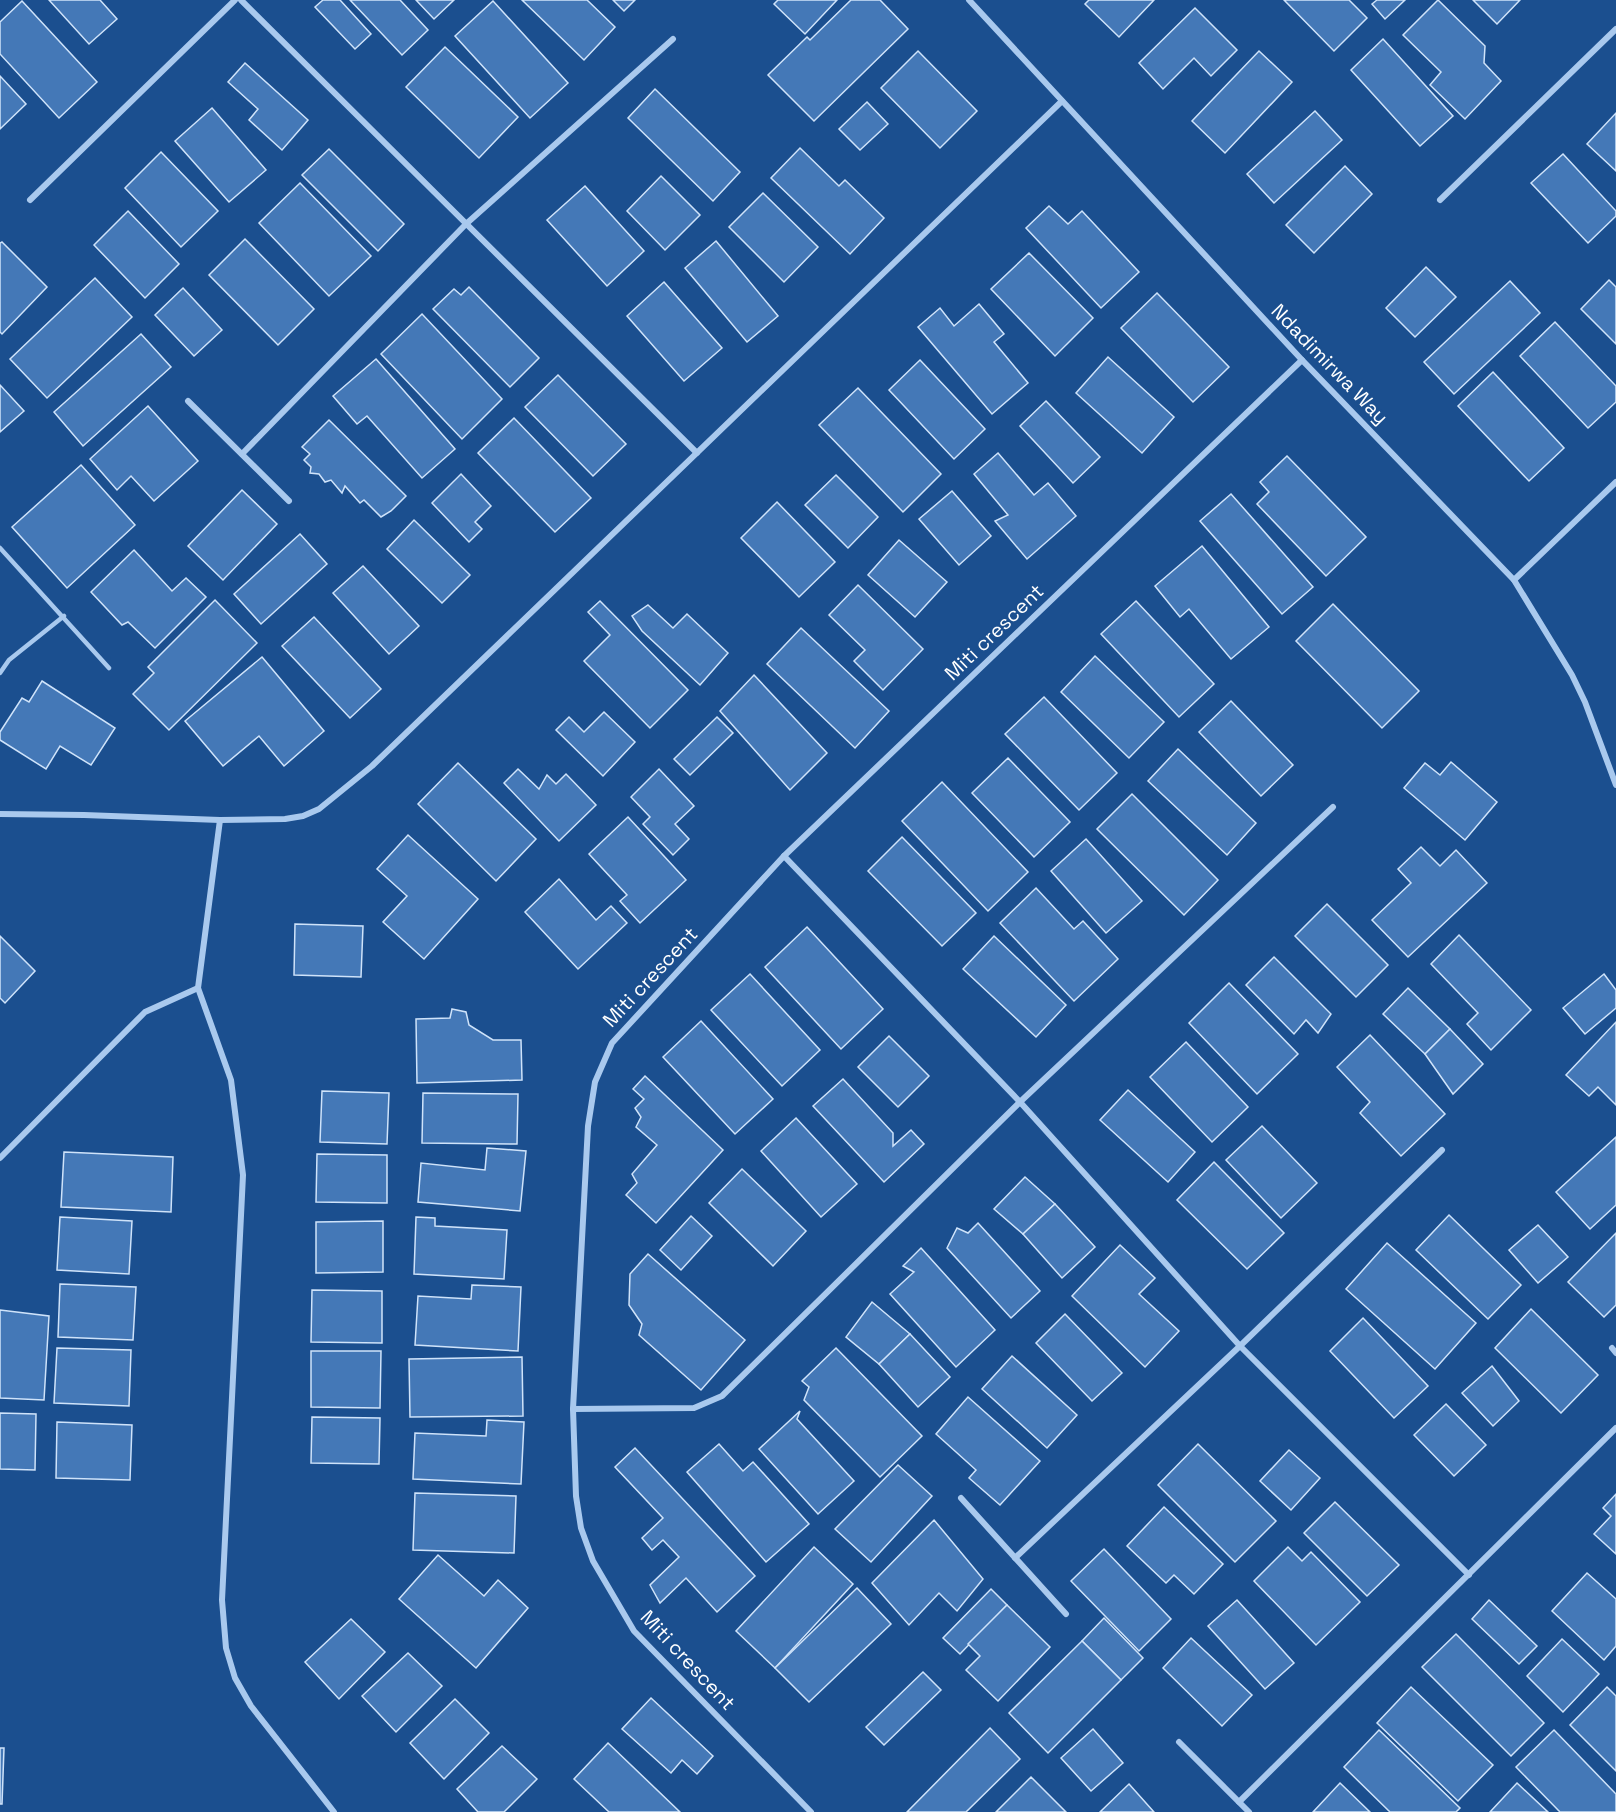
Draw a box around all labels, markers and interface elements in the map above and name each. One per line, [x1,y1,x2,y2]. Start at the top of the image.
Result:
street label: Ndadimirwa Way [1266,298,1394,430]
street label: Miti crescent [939,578,1049,686]
street label: Miti crescent [597,921,703,1033]
street label: Miti crescent [635,1604,741,1716]

